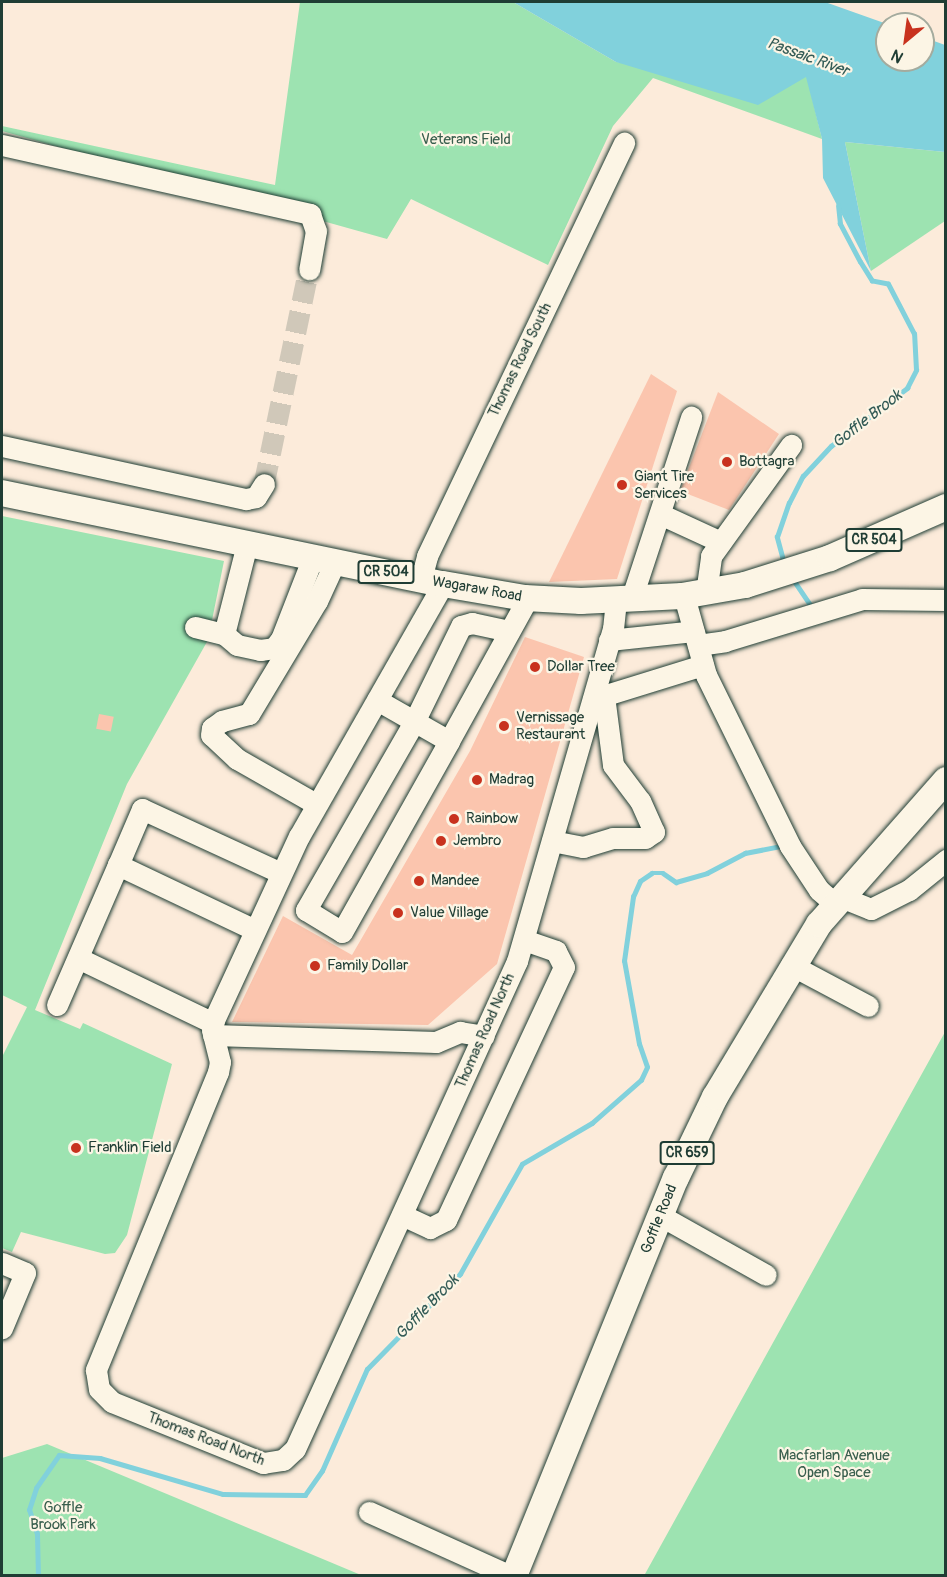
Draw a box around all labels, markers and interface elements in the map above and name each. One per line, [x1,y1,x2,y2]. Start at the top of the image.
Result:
north arrow [875,12,935,72]
water label: Passaic River [765,33,851,81]
text: N [888,45,907,67]
park label: Veterans Field [421,131,511,149]
street label: Thomas Road South [485,300,555,420]
water label: Goffle Brook [828,386,906,452]
place label: Bottagra [739,453,794,471]
marker: Bottagra [720,455,734,469]
place label: Giant Tire Services [634,467,694,502]
marker: Giant Tire Services [615,478,629,492]
road number: CR 504 [844,529,904,551]
road number: CR 504 [356,561,416,583]
street label: Wagaraw Road [431,572,523,606]
place label: Dollar Tree [547,658,615,676]
marker: Dollar Tree [528,660,542,674]
place label: Vernissage Restaurant [516,708,585,743]
marker: Vernissage Restaurant [497,719,511,733]
place label: Madrag [489,771,534,789]
marker: Madrag [470,773,484,787]
place label: Rainbow [466,810,518,828]
marker: Rainbow [447,812,461,826]
place label: Jembro [453,832,501,850]
marker: Jembro [434,834,448,848]
place label: Mandee [431,872,479,890]
marker: Mandee [412,874,426,888]
place label: Value Village [410,904,488,922]
marker: Value Village [391,906,405,920]
place label: Family Dollar [327,957,408,975]
marker: Family Dollar [308,959,322,973]
street label: Thomas Road North [452,971,518,1091]
place label: Franklin Field [88,1139,172,1157]
marker: Franklin Field [69,1141,83,1155]
road number: CR 659 [658,1142,716,1164]
street label: Goffle Road [637,1182,681,1256]
water label: Goffle Brook [391,1270,463,1344]
street label: Thomas Road North [145,1408,267,1470]
park label: Macfarlan Avenue Open Space [778,1446,890,1481]
park label: Goffle Brook Park [30,1498,96,1533]

